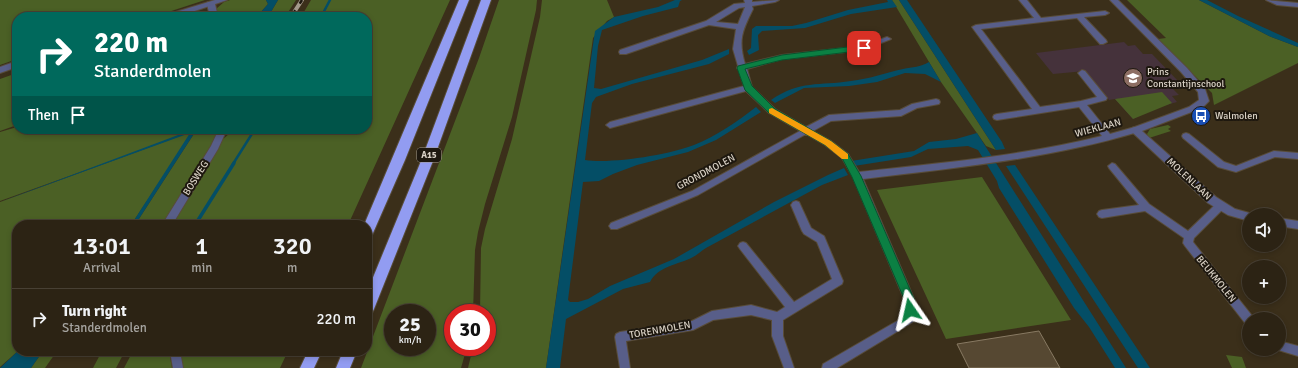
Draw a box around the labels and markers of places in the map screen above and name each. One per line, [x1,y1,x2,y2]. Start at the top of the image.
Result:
pin [847,31,881,65]
place label: Prins Constantijnschool [1147,66,1224,90]
school or university icon: Prins Constantijnschool [1122,67,1144,89]
bus stop icon: Walmolen [1190,105,1212,127]
place label: Walmolen [1215,110,1258,122]

